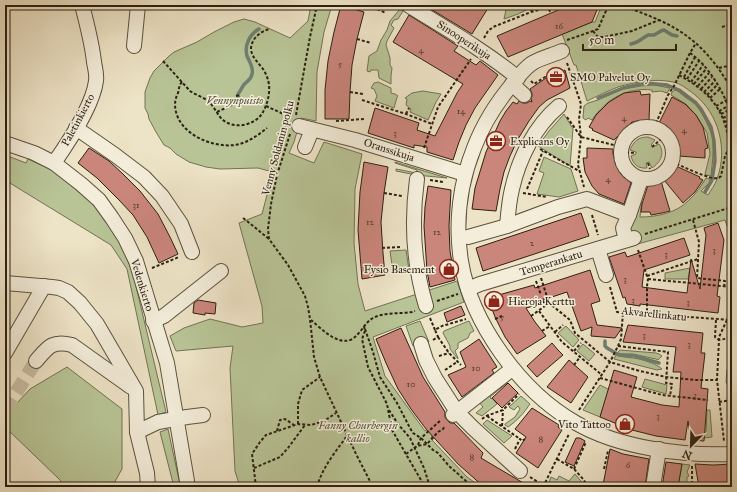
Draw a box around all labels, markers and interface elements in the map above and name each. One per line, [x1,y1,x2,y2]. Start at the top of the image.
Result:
street label: Sinooperikuja [434,18,494,63]
house number: 16 [555,20,563,31]
scale bar [583,26,676,52]
text: 50 m [589,33,614,47]
house number: 4 [418,44,424,55]
house number: 5 [338,58,343,69]
office icon: SMO Palvelut Oy [545,66,567,88]
place label: SMO Palvelut Oy [570,71,651,84]
street label: Paletinkierto [59,91,97,148]
park label: Vennynpuisto [206,94,264,108]
street label: Venny Soldanin polku [259,99,297,198]
house number: 14 [457,105,466,116]
house number: 4 [621,112,627,123]
house number: 4 [681,124,687,135]
house number: 3 [393,127,397,138]
office icon: Explicans Oy [485,130,507,152]
place label: Explicans Oy [510,135,570,148]
street label: Oranssikuja [362,136,416,164]
house number: 4 [605,173,611,184]
house number: 31 [132,199,140,210]
house number: 12 [366,216,375,227]
house number: 12 [433,226,442,237]
house number: 2 [530,237,535,248]
house number: 3 [712,244,716,255]
street label: Temperankatu [518,247,584,279]
house number: 3 [664,248,668,259]
street label: Vedenkierto [128,256,156,313]
shop icon: Fysio Basement [438,258,460,280]
place label: Fysio Basement [364,263,435,276]
house number: 3 [623,273,627,284]
shop icon: Hieroja Kerttu [483,290,505,312]
house number: 3 [631,294,635,305]
place label: Hieroja Kerttu [508,295,575,308]
house number: 3 [686,296,690,307]
street label: Akvarellinkatu [620,304,687,324]
house number: 5 [500,311,505,322]
house number: 3 [642,329,646,340]
house number: 3 [687,338,691,349]
house number: 10 [472,362,480,373]
house number: 10 [407,378,415,389]
house number: 3 [693,389,697,400]
house number: 3 [656,410,660,421]
shop icon: Vito Tattoo [614,413,636,435]
place label: Vito Tattoo [557,418,611,431]
park label: Fanny Churbergin kallio [317,419,398,445]
north arrow [671,426,711,466]
house number: 8 [539,433,544,444]
text: N [680,447,694,463]
house number: 8 [470,451,475,462]
house number: 6 [626,459,631,470]

